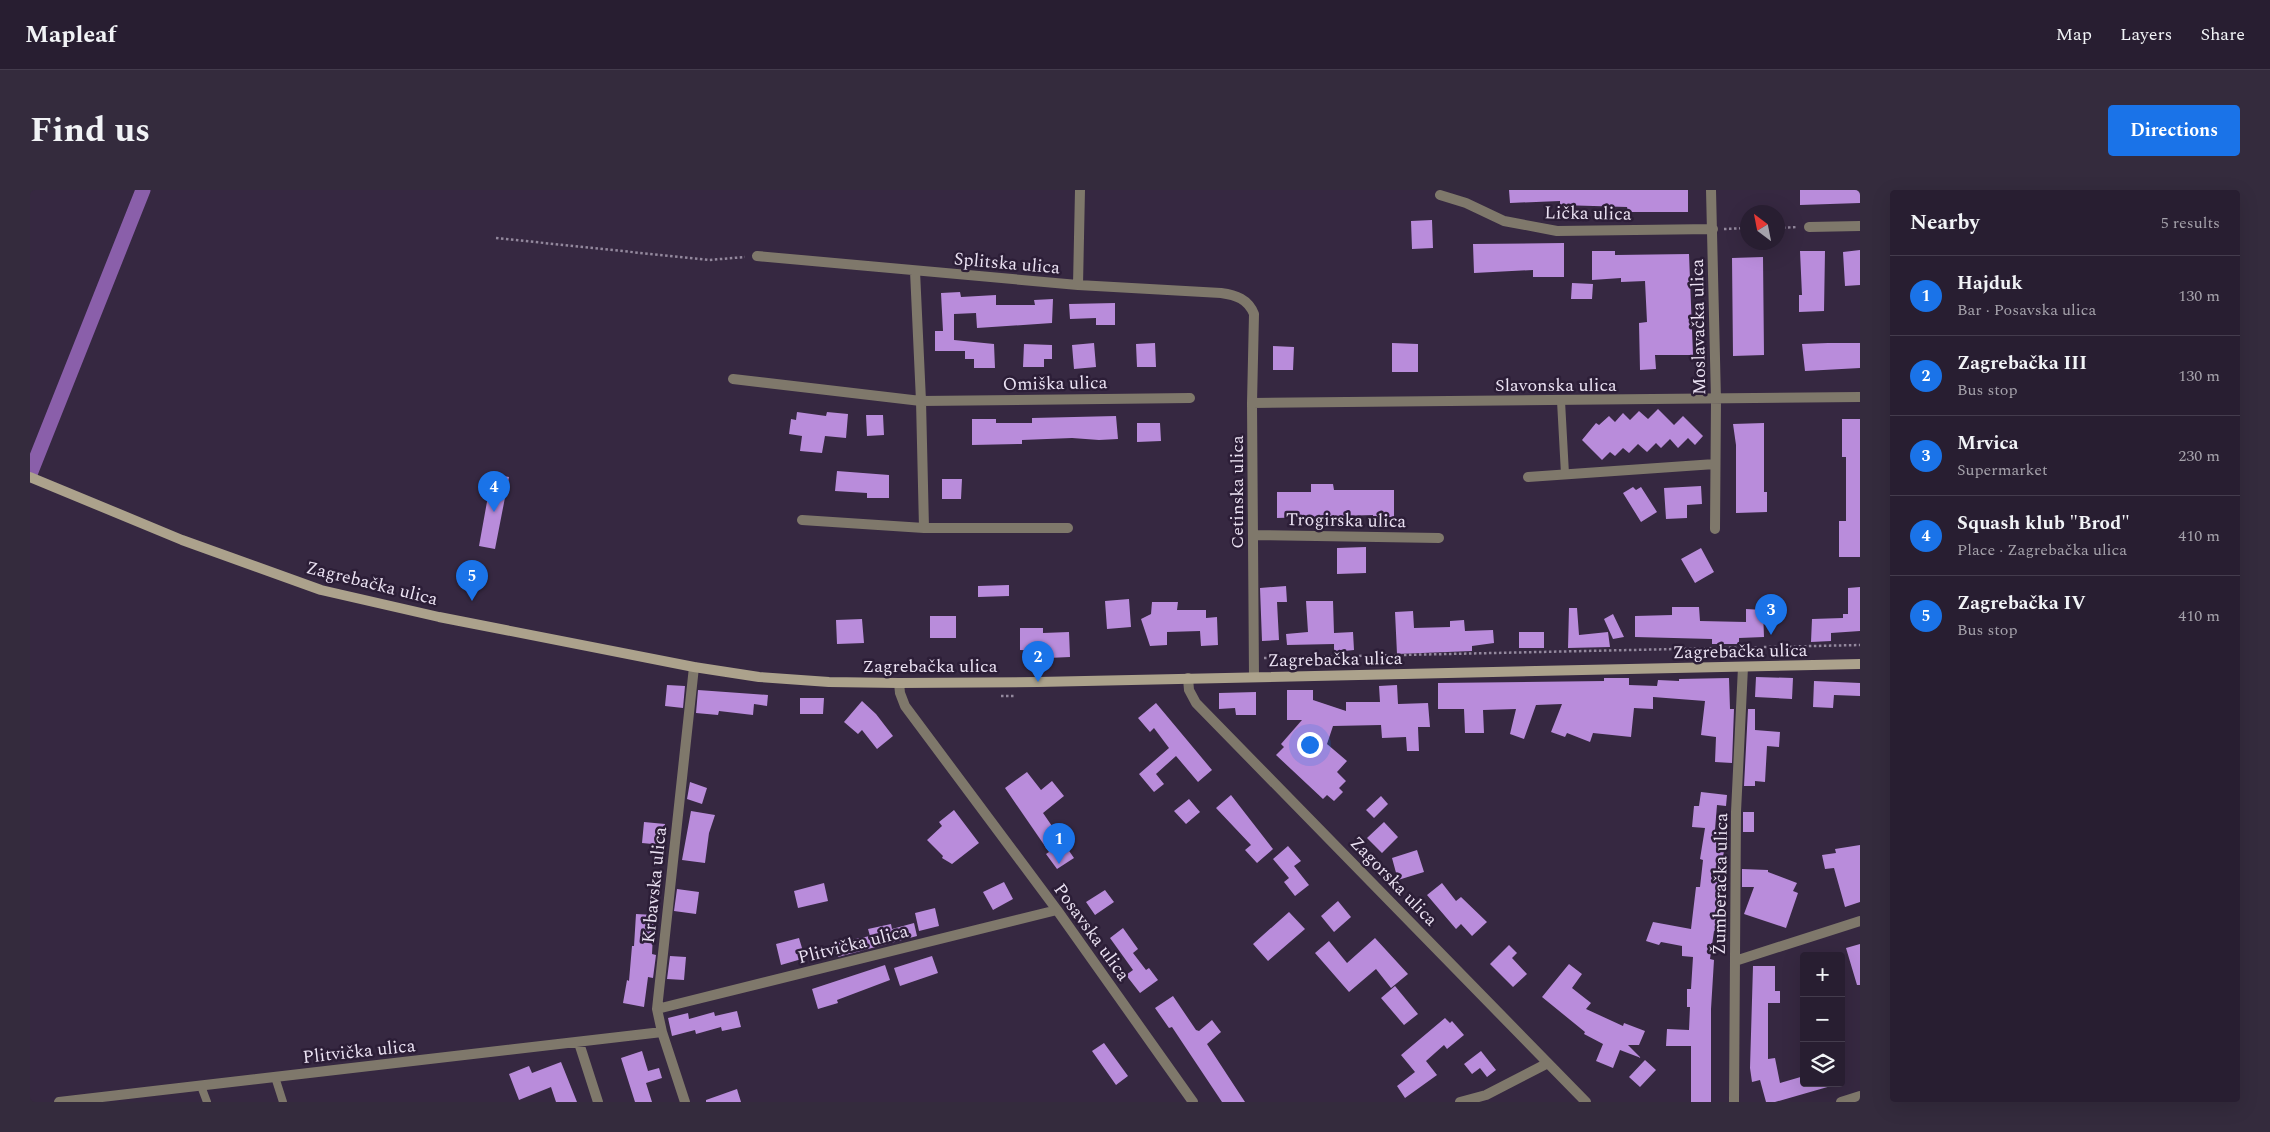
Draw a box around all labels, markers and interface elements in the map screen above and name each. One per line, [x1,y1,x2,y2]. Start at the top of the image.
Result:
text: Mapleaf [25,17,116,53]
text: Map [2056,21,2092,48]
text: Layers [2120,21,2172,48]
text: Share [2200,21,2245,48]
text: Find us [30,104,150,157]
button: Directions [2108,105,2240,156]
street label: Lička ulica [1544,199,1632,228]
north arrow [1740,205,1785,250]
text: Nearby [1910,207,1980,239]
text: 5 results [2161,211,2220,235]
street label: Splitska ulica [953,245,1061,282]
street label: Moslavačka ulica [1684,258,1713,395]
text: Hajduk [1957,269,2023,298]
text: 1 [1922,284,1930,308]
text: 130 m [2178,284,2220,308]
text: Bar · Posavska ulica [1957,298,2096,322]
text: Zagrebačka III [1957,349,2087,378]
text: 2 [1922,364,1930,388]
text: 130 m [2178,364,2220,388]
street label: Omiška ulica [1002,369,1108,398]
street label: Slavonska ulica [1495,372,1617,399]
text: Bus stop [1957,378,2018,402]
text: Mrvica [1957,429,2018,458]
street label: Cetinska ulica [1224,435,1251,549]
text: 3 [1922,444,1930,468]
text: 230 m [2178,444,2220,468]
text: Supermarket [1957,458,2048,482]
pin: 4 [478,471,510,512]
street label: Trogirska ulica [1286,506,1407,535]
text: Squash klub "Brod" [1957,509,2130,538]
text: 4 [1922,524,1930,548]
text: 410 m [2178,524,2220,548]
text: Place · Zagrebačka ulica [1957,538,2127,562]
street label: Zagrebačka ulica [303,554,441,613]
pin: 5 [456,560,488,601]
text: Zagrebačka IV [1957,589,2086,618]
pin: 3 [1755,594,1787,635]
text: 5 [1922,604,1930,628]
text: 410 m [2178,604,2220,628]
text: Bus stop [1957,618,2018,642]
street label: Zagrebačka ulica [1672,637,1808,666]
pin: 2 [1022,641,1054,682]
street label: Zagrebačka ulica [1267,645,1403,674]
street label: Zagrebačka ulica [863,653,998,680]
your location [1297,732,1323,758]
street label: Žumberačka ulica [1706,812,1735,955]
pin: 1 [1043,823,1075,864]
street label: Krbavska ulica [635,825,674,945]
street label: Zagorska ulica [1344,830,1444,933]
street label: Posavska ulica [1047,878,1137,987]
street label: Plitvička ulica [795,918,911,971]
map controls [1800,952,1845,1087]
button: + [1800,952,1845,997]
button: − [1800,997,1845,1042]
street label: Plitvička ulica [301,1032,417,1071]
button: layers [1800,1042,1845,1087]

